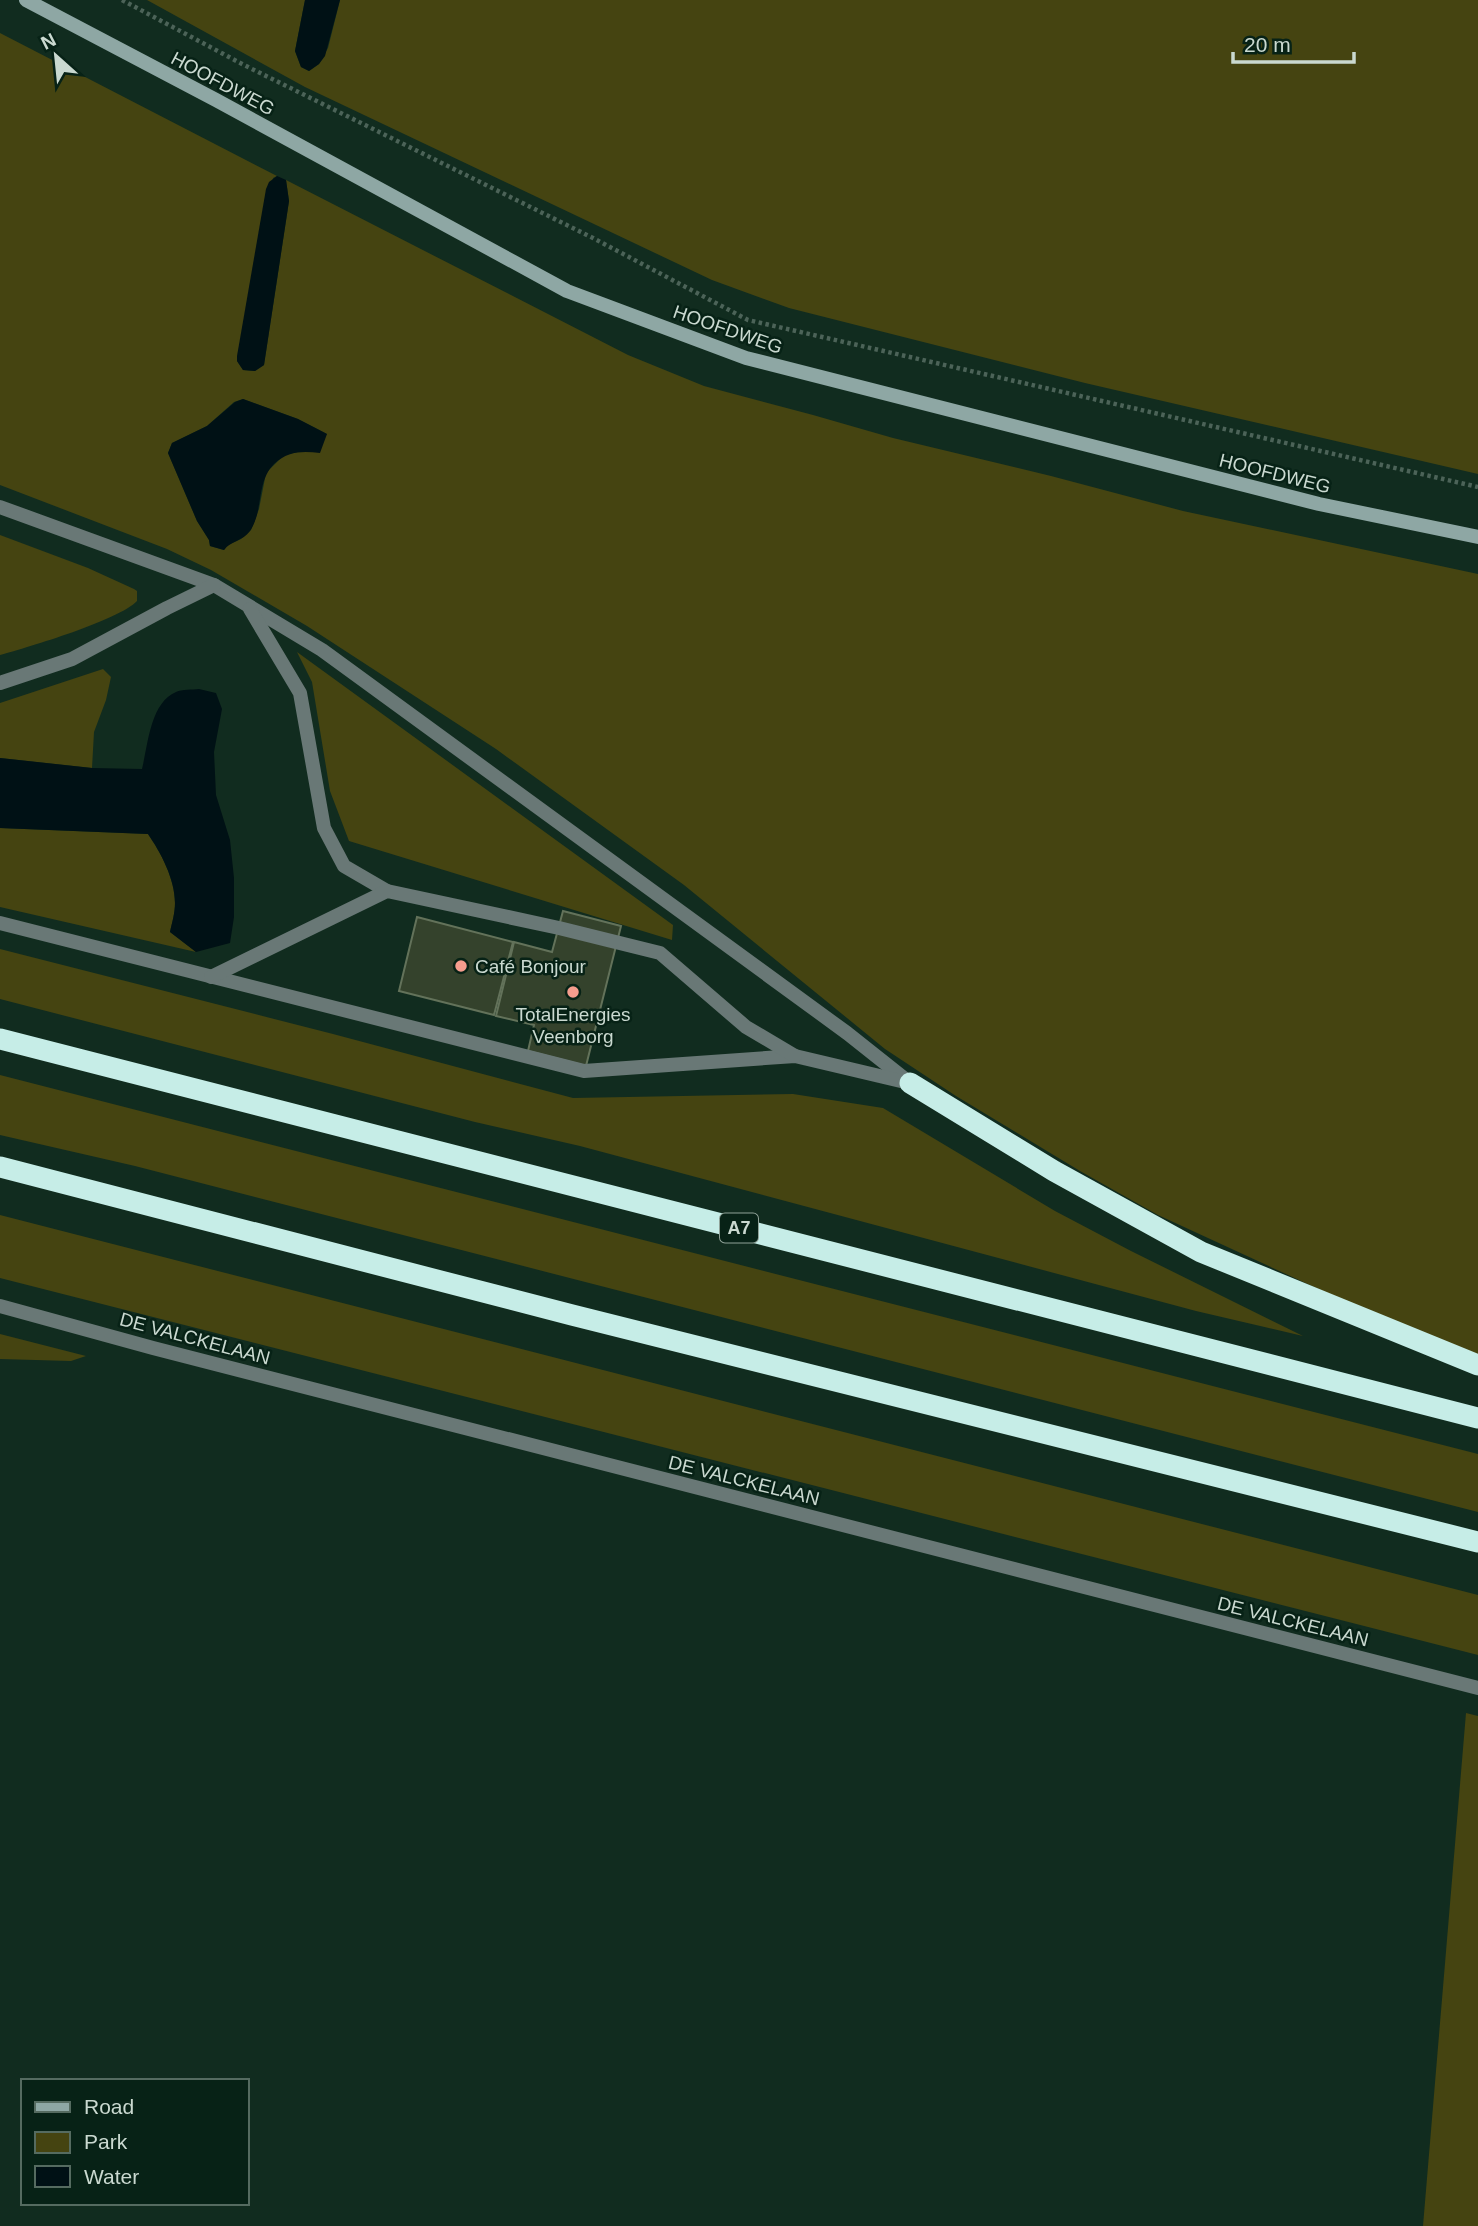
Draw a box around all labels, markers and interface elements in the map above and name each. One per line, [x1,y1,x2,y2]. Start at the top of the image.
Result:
north arrow [21,21,91,91]
scale bar [1233,21,1354,65]
text: N [38,29,59,54]
text: 20 m [1244,33,1291,56]
street label: HOOFDWEG [168,47,278,119]
street label: HOOFDWEG [671,301,785,358]
street label: HOOFDWEG [1217,450,1333,497]
place label: Café Bonjour [475,956,587,977]
marker: Café Bonjour [453,958,469,974]
marker: TotalEnergies Veenborg [565,984,581,1000]
place label: TotalEnergies Veenborg [515,1004,631,1047]
road number: A7 [720,1213,758,1242]
street label: DE VALCKELAAN [117,1308,272,1369]
street label: DE VALCKELAAN [666,1452,822,1509]
street label: DE VALCKELAAN [1215,1593,1371,1650]
legend [21,2079,248,2205]
text: Road [84,2095,134,2118]
text: Park [84,2130,128,2153]
text: Water [84,2165,139,2188]

